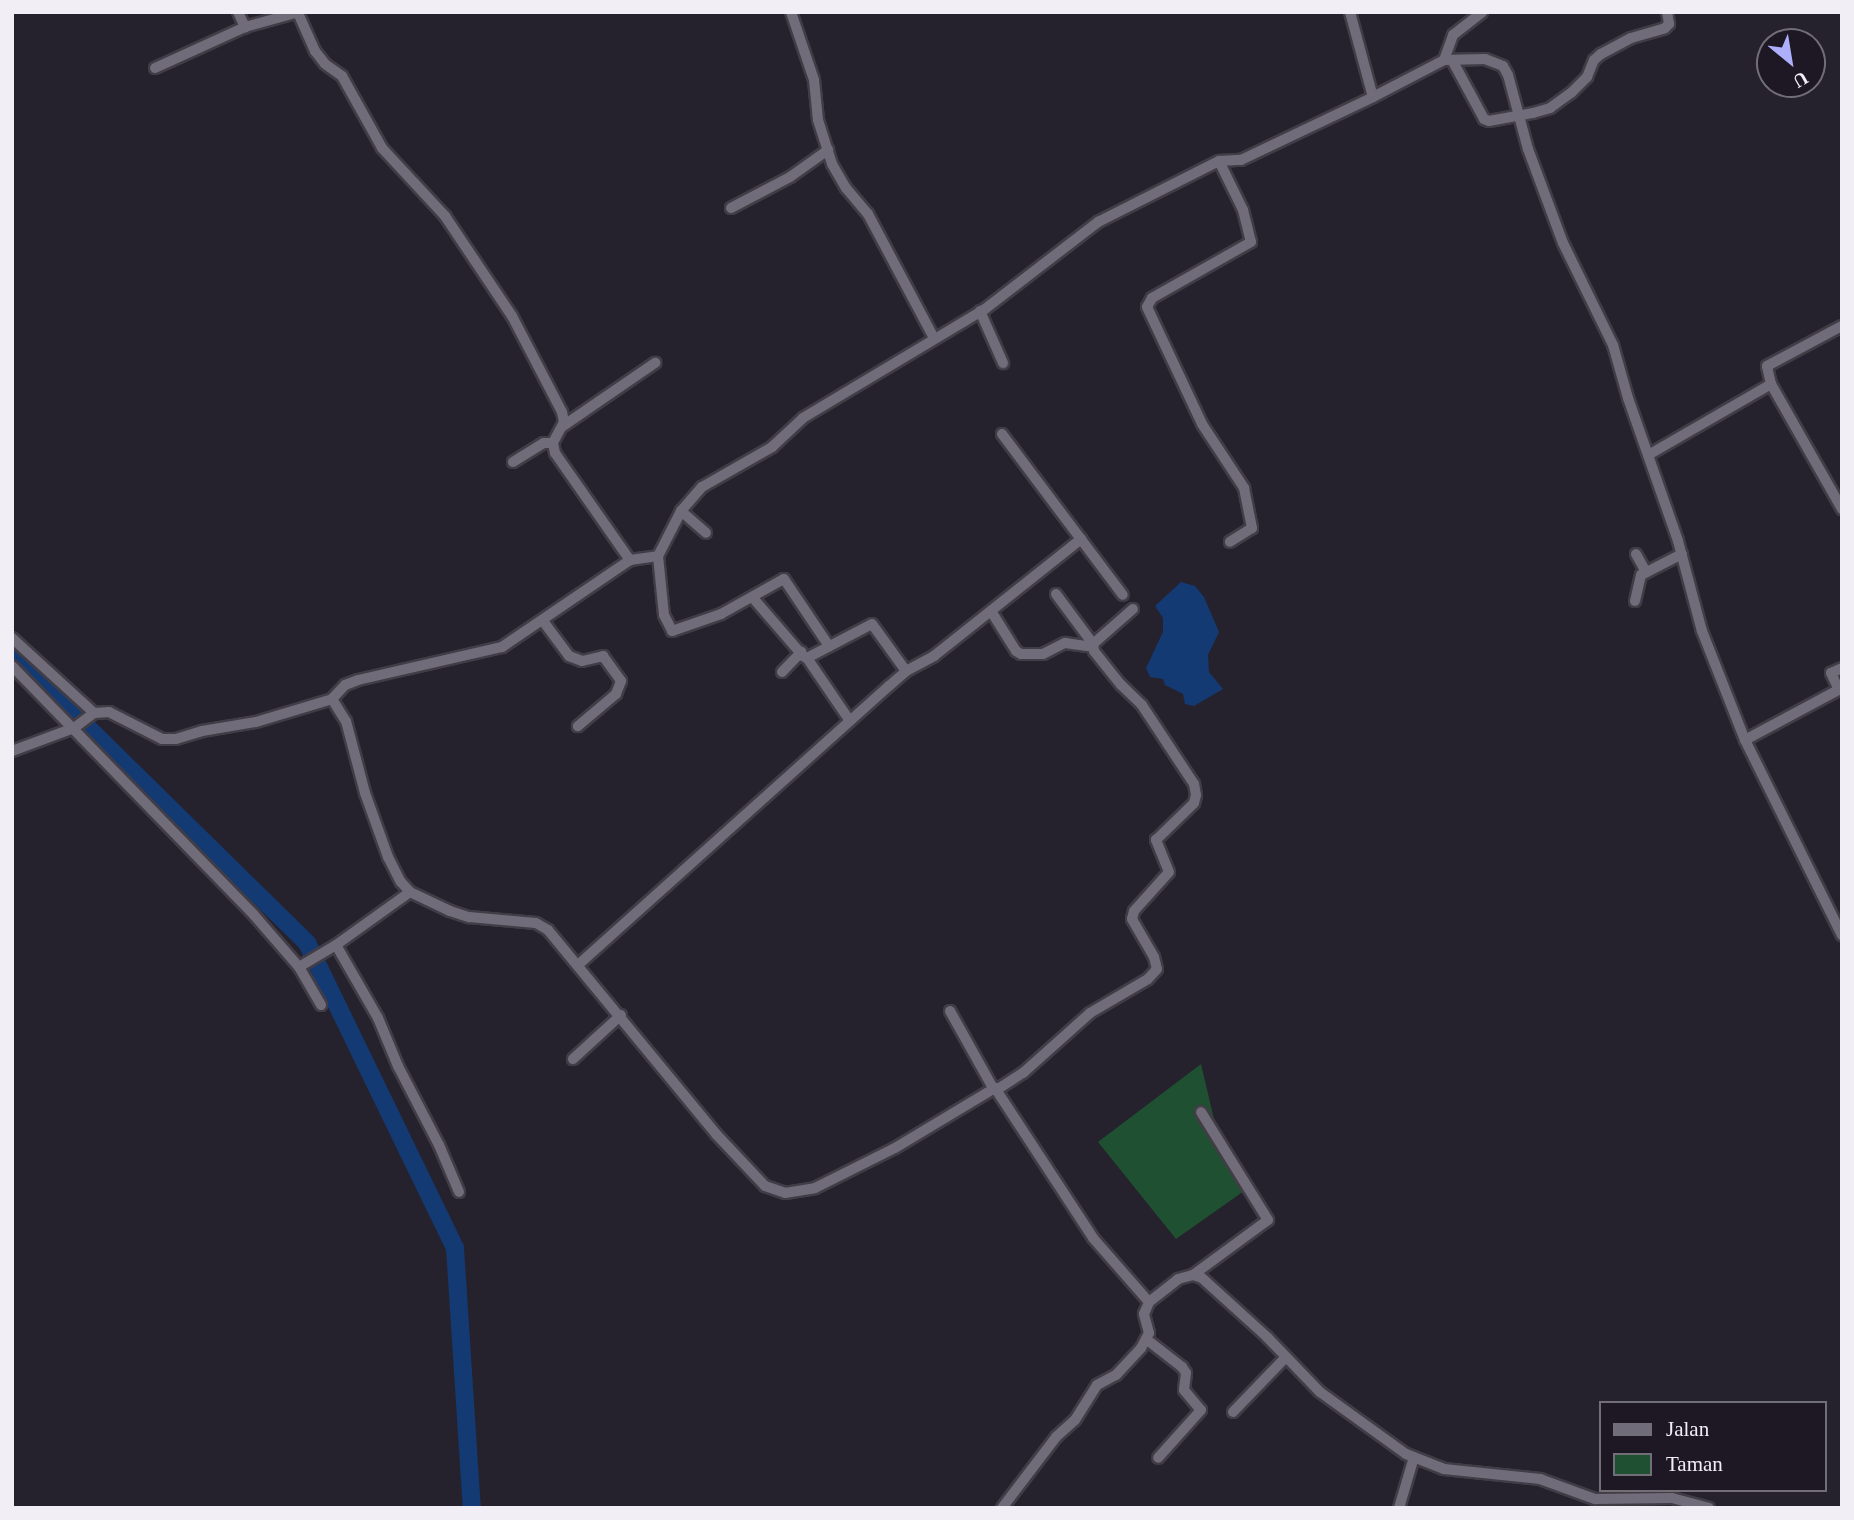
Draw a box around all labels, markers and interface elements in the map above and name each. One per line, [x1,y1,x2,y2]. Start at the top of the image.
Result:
north arrow [1756,28,1826,98]
text: U [1790,67,1812,92]
legend [1598,1401,1826,1492]
text: Jalan [1666,1417,1709,1441]
text: Taman [1666,1452,1723,1476]

